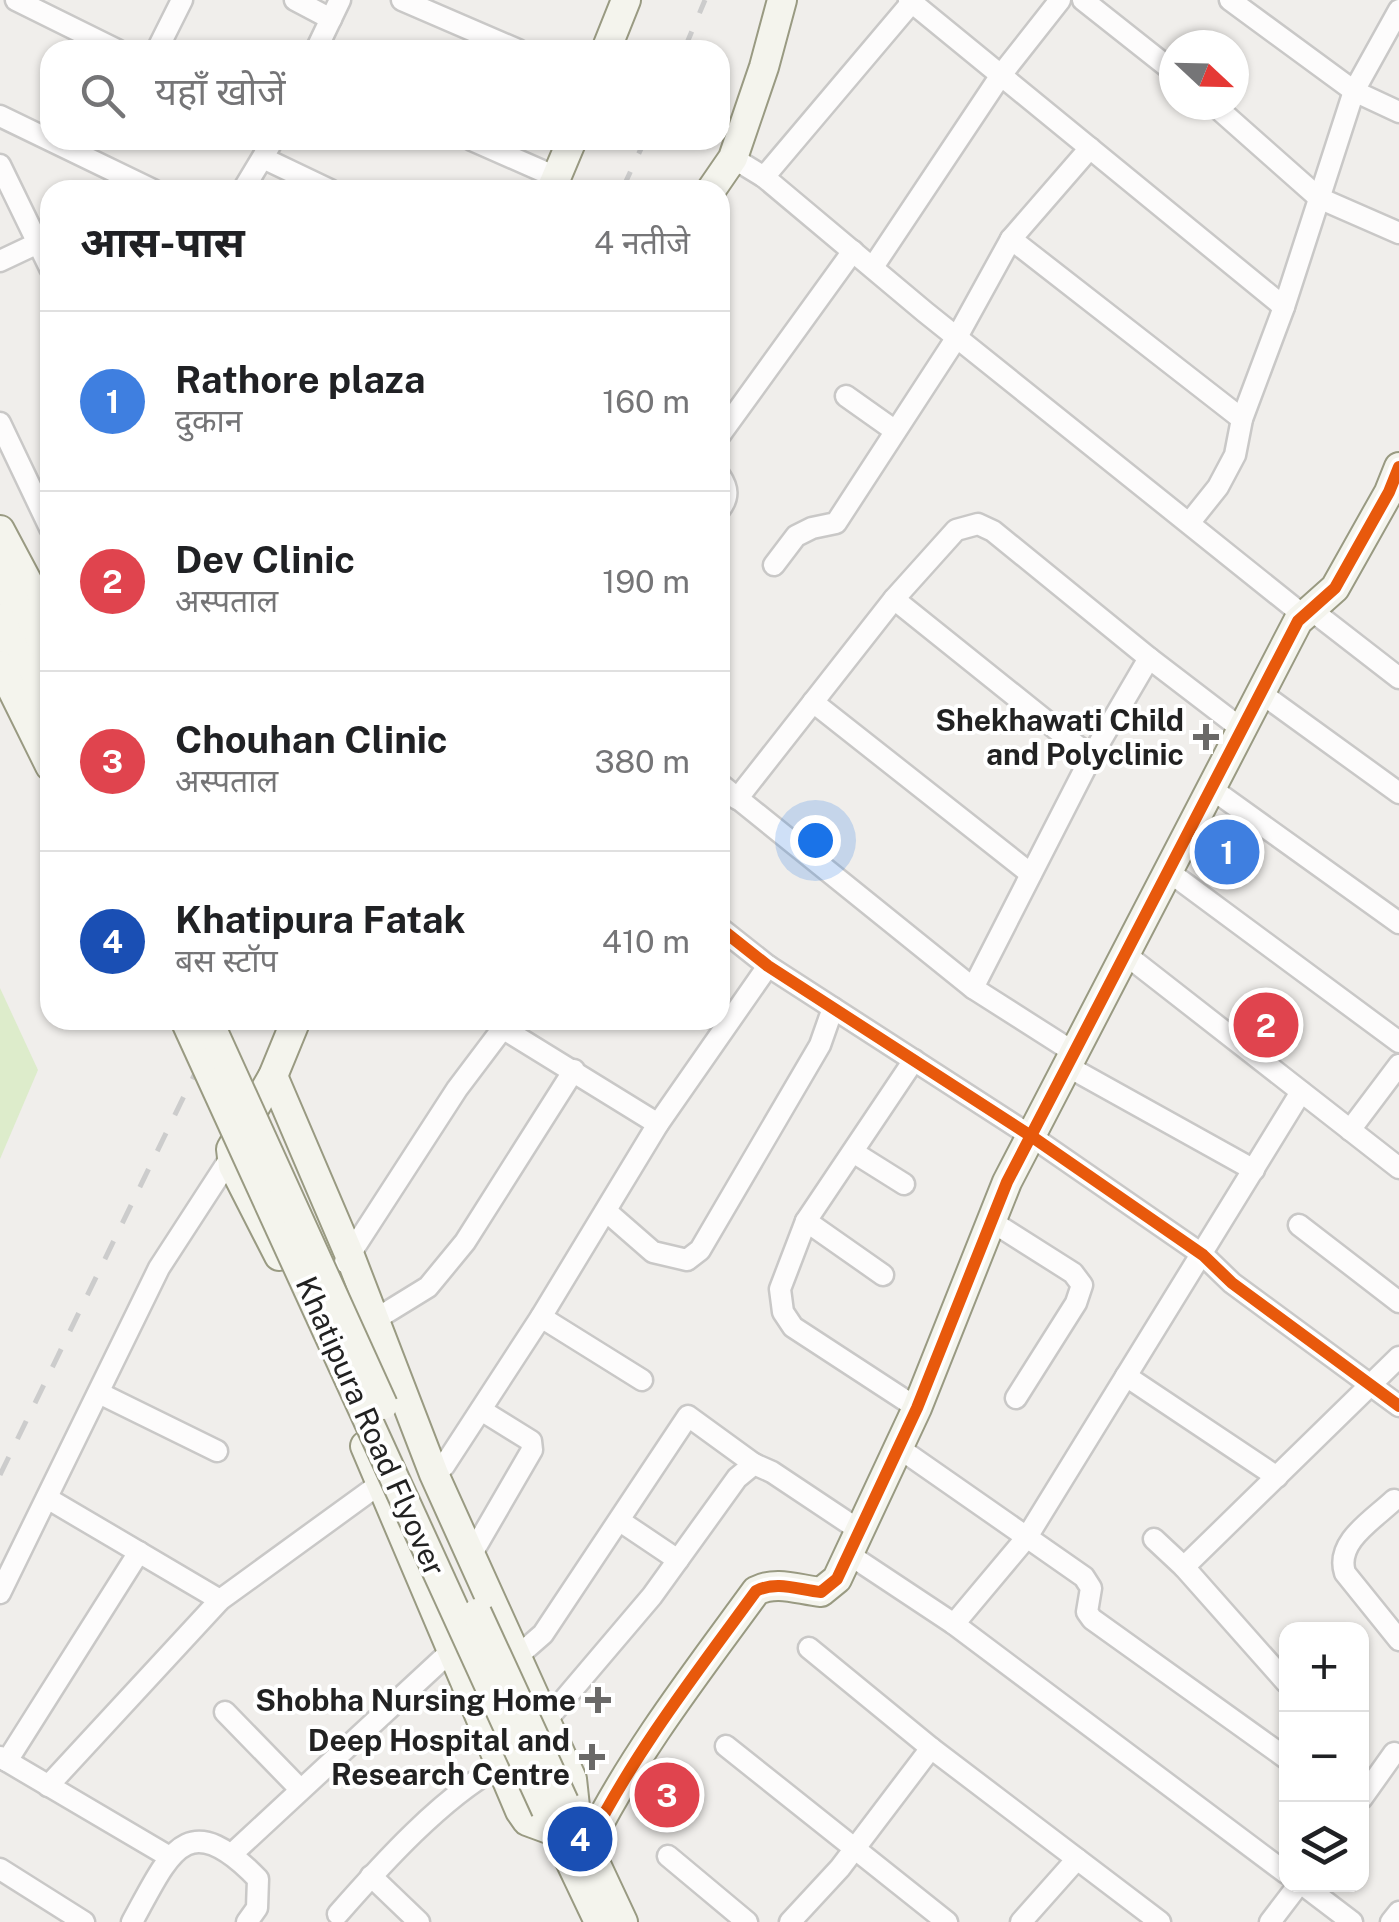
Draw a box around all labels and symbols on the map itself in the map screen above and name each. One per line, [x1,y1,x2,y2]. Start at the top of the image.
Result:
north arrow [1159,30,1249,120]
place label: Shekhawati Child and Polyclinic [935,702,1184,772]
marker: Shekhawati Child and Polyclinic [1193,724,1219,750]
pin: 1 [1194,814,1260,890]
your location [790,815,841,866]
pin: 2 [1234,988,1298,1062]
street label: Khatipura Road Flyover [289,1271,453,1581]
place label: Shobha Nursing Home [255,1682,576,1718]
marker: Shobha Nursing Home [585,1687,611,1713]
place label: Deep Hospital and Research Centre [308,1722,570,1792]
marker: Deep Hospital and Research Centre [579,1744,605,1770]
pin: 3 [634,1758,700,1832]
pin: 4 [548,1802,612,1876]

